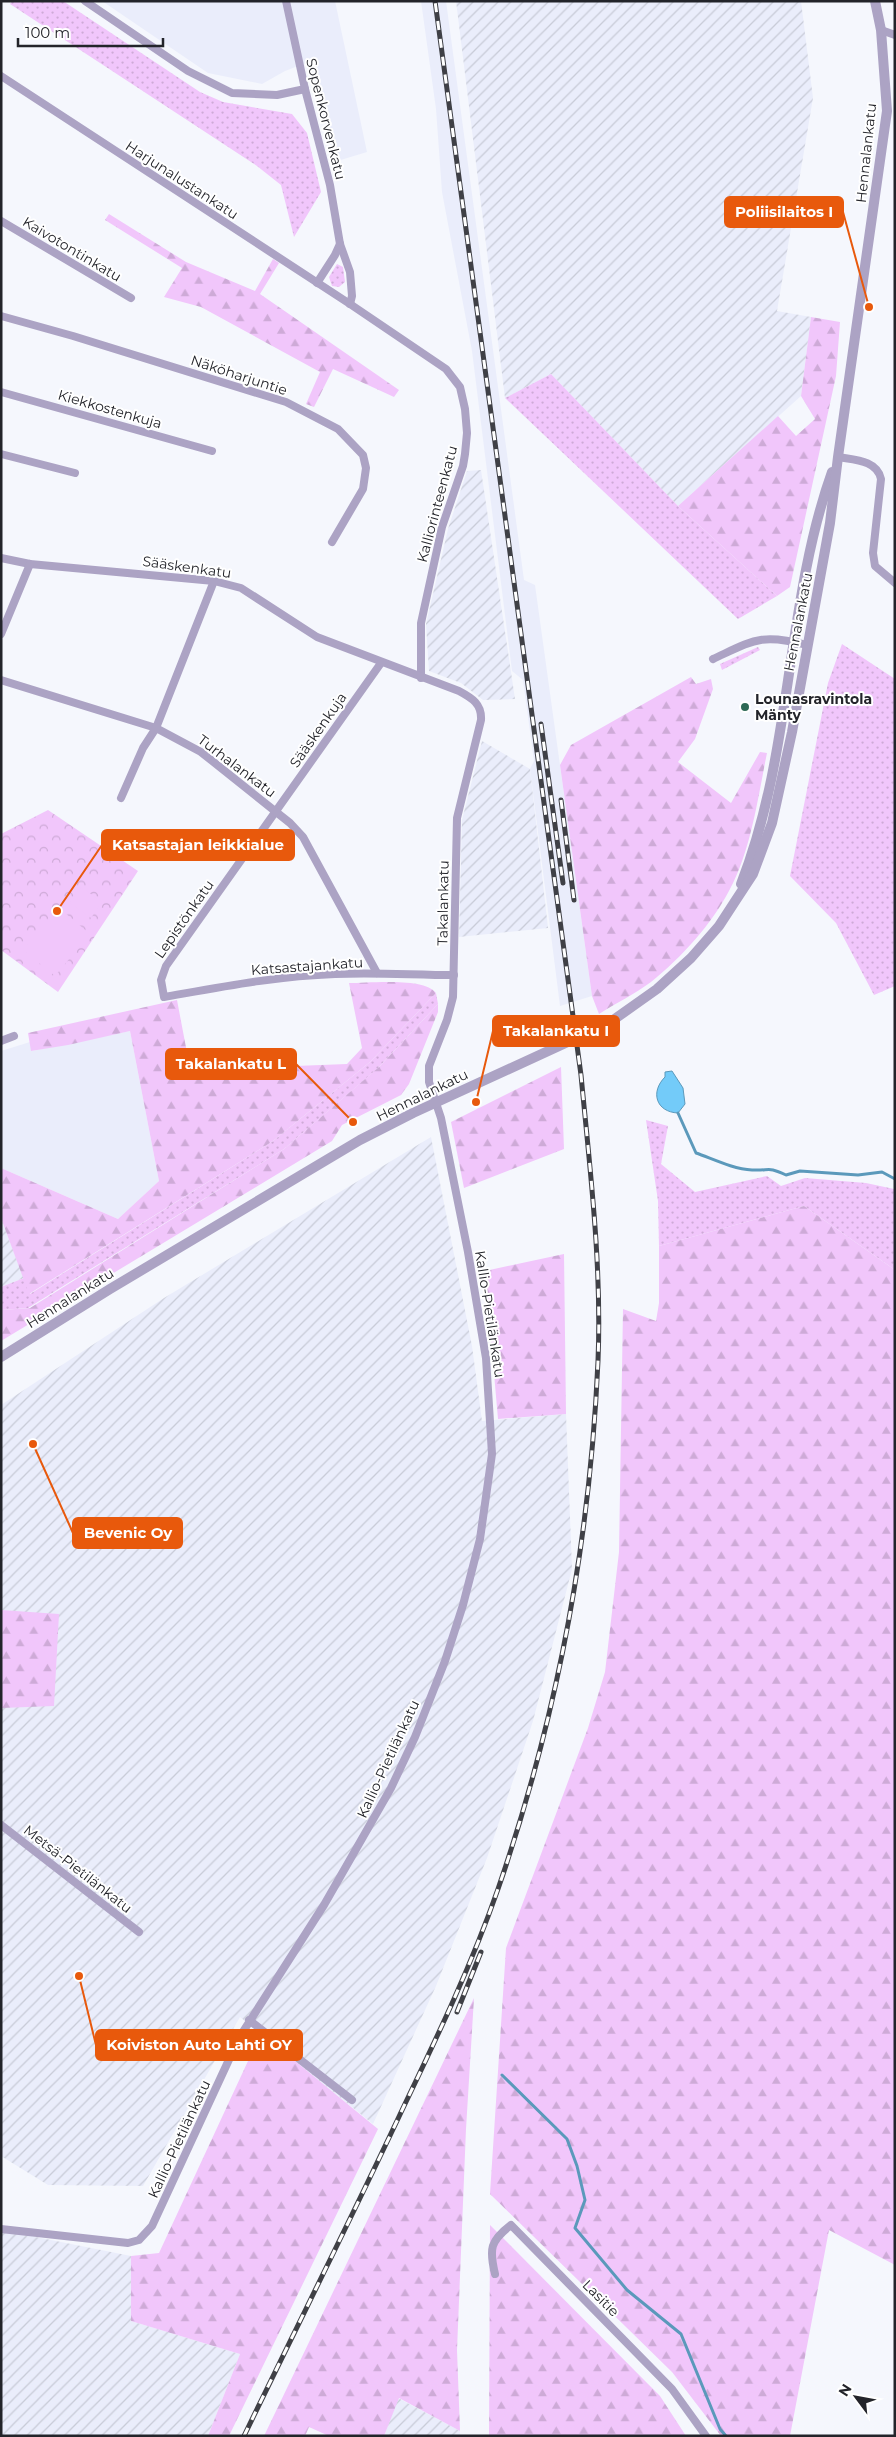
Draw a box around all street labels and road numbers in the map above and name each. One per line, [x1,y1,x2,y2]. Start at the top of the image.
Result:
street label: Sopenkorvenkatu [302,56,350,182]
street label: Hennalankatu [852,102,880,204]
street label: Harjunalustankatu [122,137,242,223]
street label: Kaivotontinkatu [19,212,125,286]
street label: Näköharjuntie [188,351,290,399]
street label: Kiekkostenkuja [56,386,164,432]
street label: Kalliorinteenkatu [413,444,461,564]
street label: Sääskenkatu [141,552,233,582]
street label: Hennalankatu [780,571,816,673]
street label: Sääskenkuja [285,689,351,771]
street label: Turhalankatu [194,731,280,801]
street label: Takalankatu [433,860,453,946]
street label: Lepistönkatu [150,876,218,962]
street label: Katsastajankatu [250,953,364,979]
street label: Hennalankatu [373,1065,471,1125]
street label: Kallio-Pietilänkatu [471,1249,509,1379]
street label: Hennalankatu [23,1264,117,1332]
street label: Kallio-Pietilänkatu [353,1697,423,1821]
street label: Metsä-Pietilänkatu [20,1821,136,1917]
street label: Kallio-Pietilänkatu [144,2077,214,2201]
street label: Lasitie [579,2276,623,2320]

